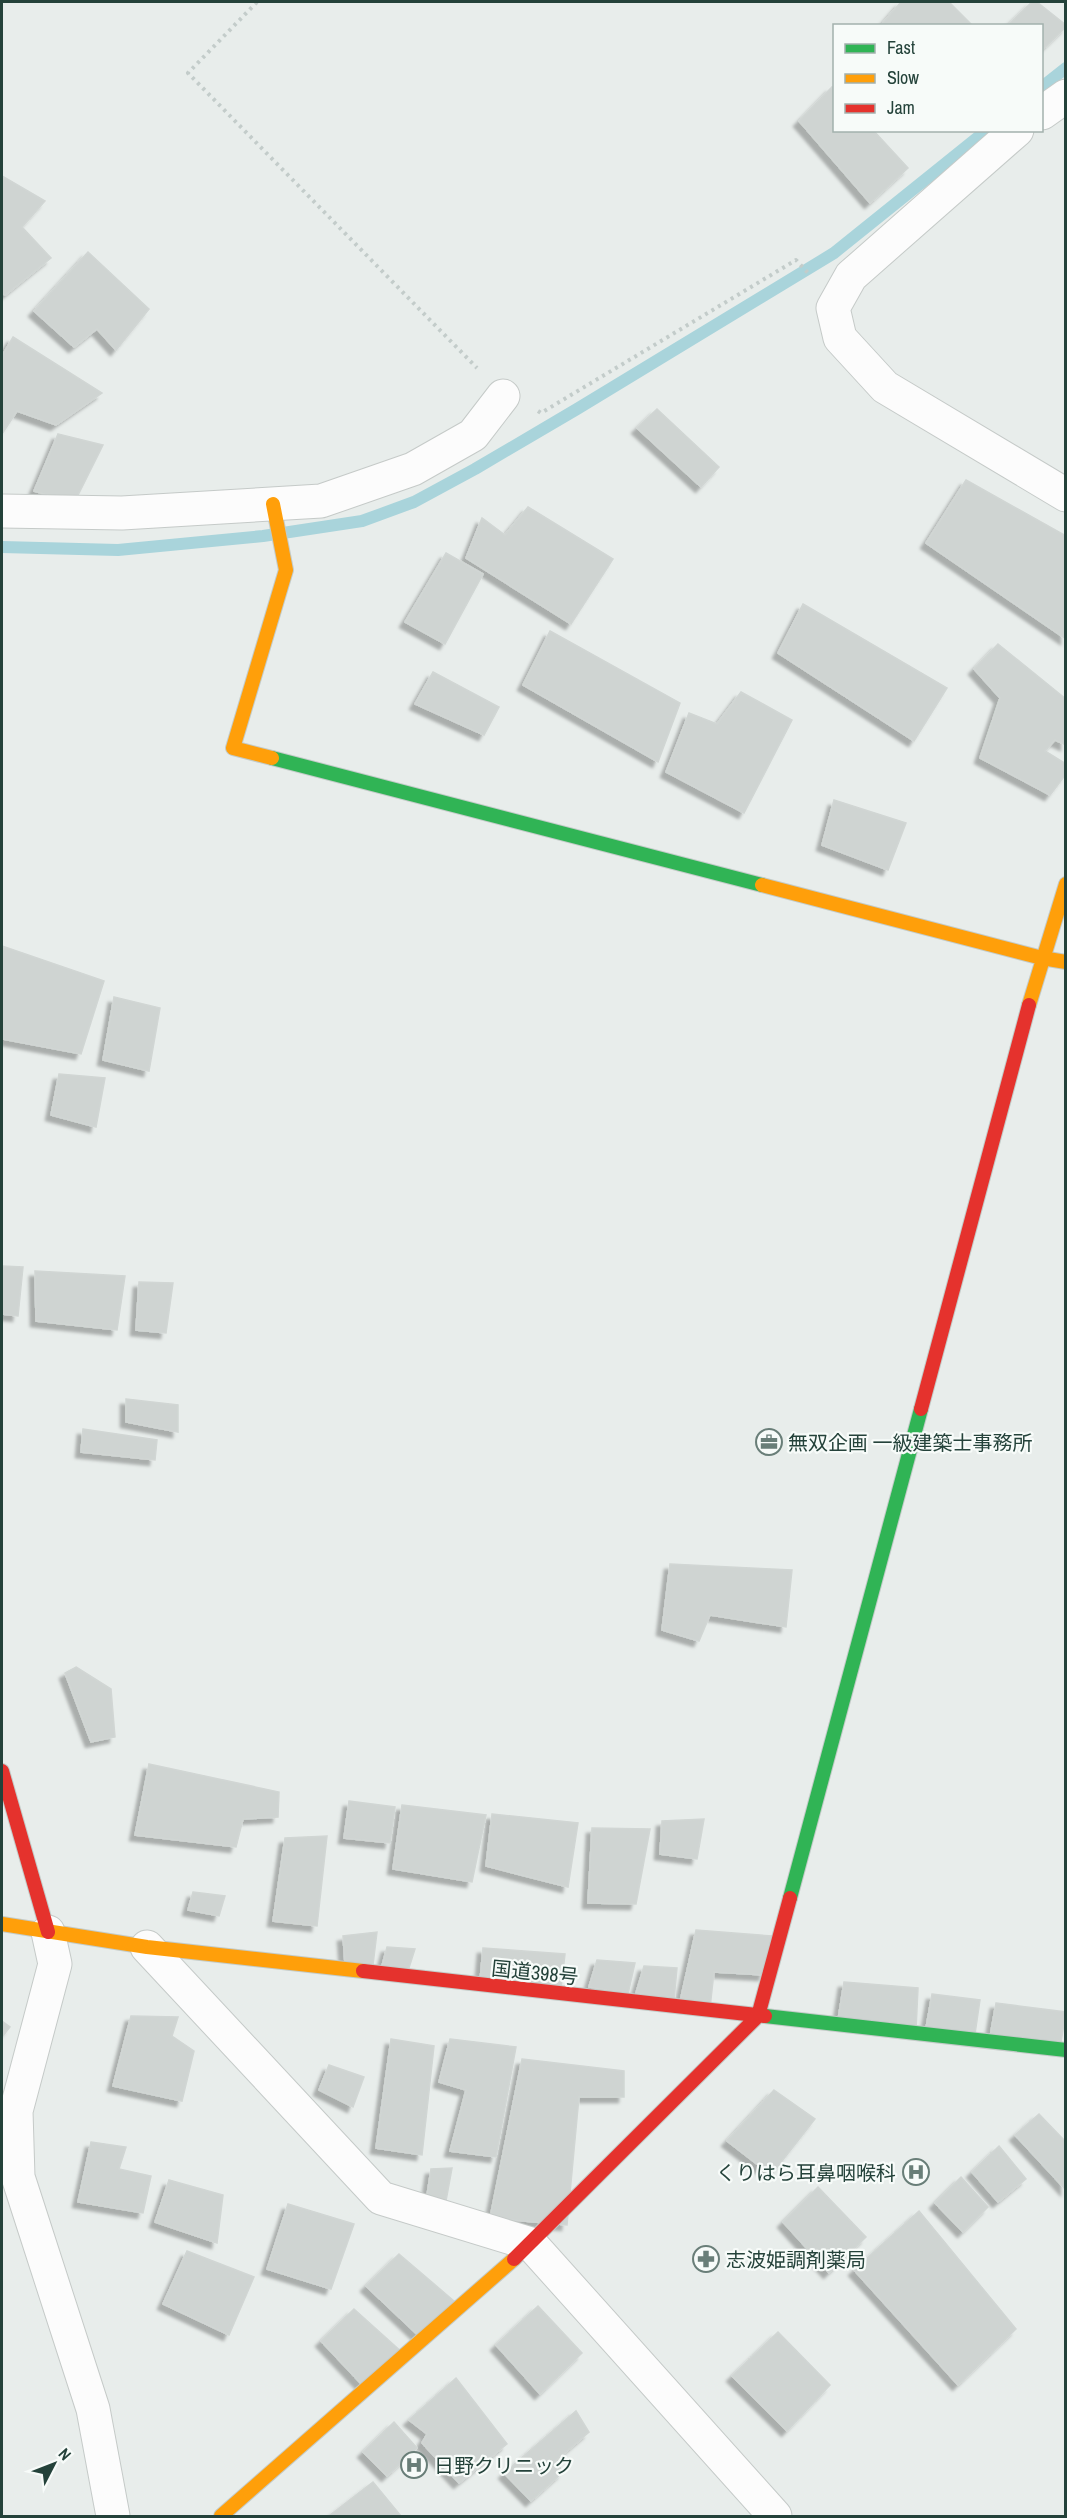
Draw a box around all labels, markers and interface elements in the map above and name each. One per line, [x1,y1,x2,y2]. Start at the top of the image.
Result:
legend [833,24,1043,132]
text: Fast [887,35,915,60]
text: Slow [887,65,919,90]
text: Jam [887,95,915,120]
office icon: 無双企画 一級建築士事務所 [754,1427,784,1457]
place label: 無双企画 一級建築士事務所 [788,1429,1033,1456]
street label: 国道398号 [490,1954,580,1990]
hospital icon: くりはら耳鼻咽喉科 [901,2157,931,2187]
place label: くりはら耳鼻咽喉科 [716,2159,896,2186]
pharmacy icon: 志波姫調剤薬局 [691,2244,721,2274]
place label: 志波姫調剤薬局 [726,2246,866,2273]
north arrow [24,2434,84,2494]
text: N [54,2443,76,2465]
hospital icon: 日野クリニック [399,2450,429,2480]
place label: 日野クリニック [434,2452,574,2479]

